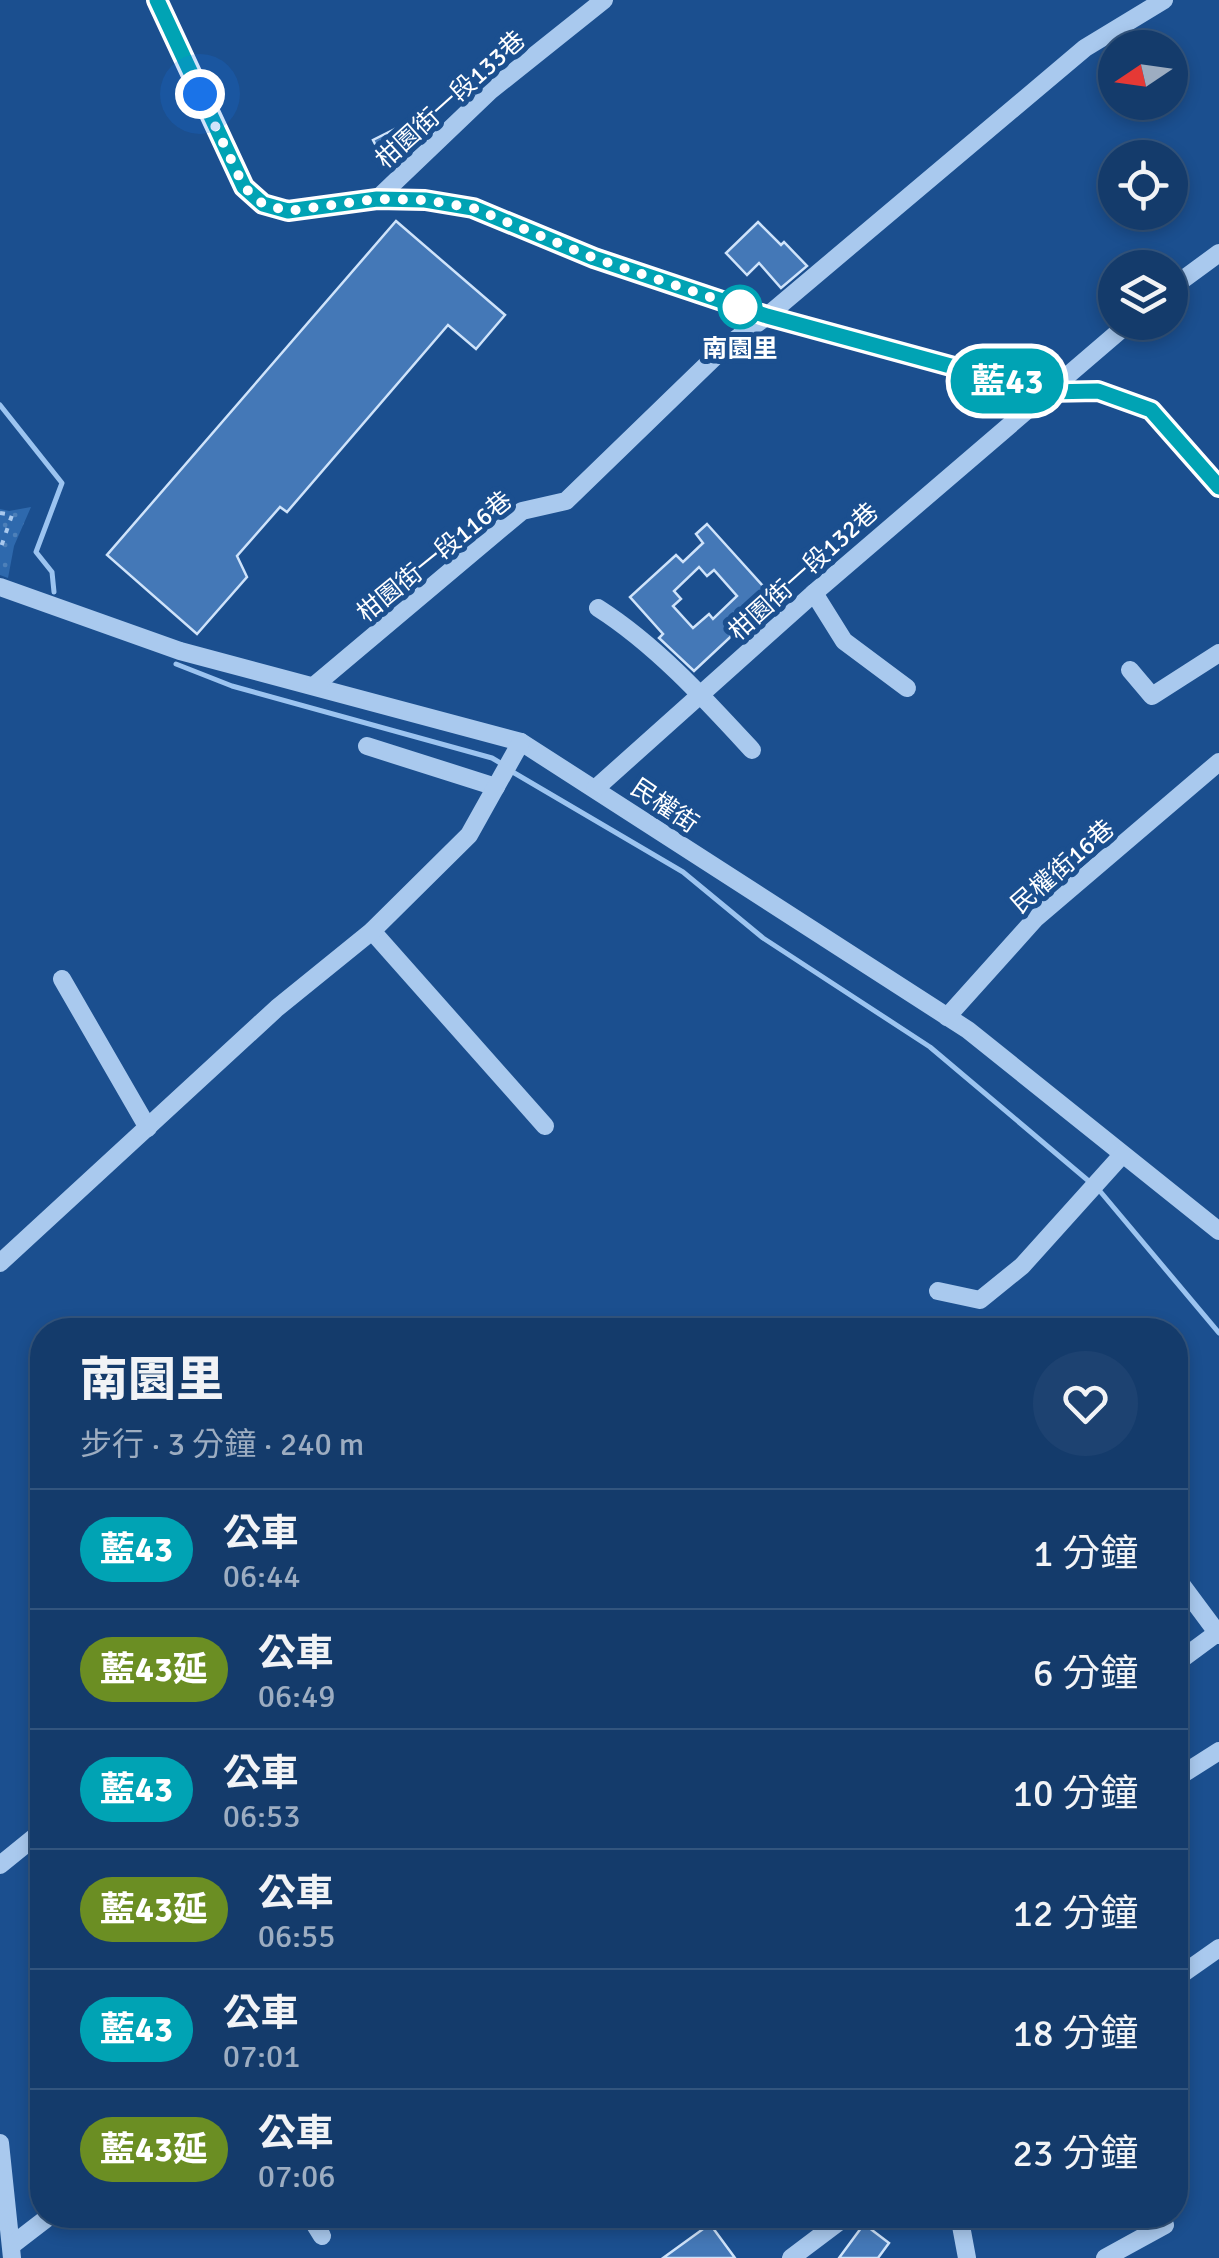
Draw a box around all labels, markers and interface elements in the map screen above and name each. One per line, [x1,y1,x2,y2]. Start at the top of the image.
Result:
street label: 柑園街一段133巷 [369,24,531,175]
north arrow [1098,30,1188,120]
map controls [1098,30,1188,340]
your location [175,69,225,119]
button: locate [1098,140,1188,230]
button: layers [1098,250,1188,340]
marker: 南園里 [719,286,761,328]
place label: 南園里 [702,333,778,364]
line badge: 藍43 [950,348,1064,414]
text: 藍43 [971,360,1043,403]
street label: 柑園街一段116巷 [351,484,518,628]
street label: 柑園街一段132巷 [722,496,884,647]
street label: 民權街 [625,772,704,839]
street label: 民權街16巷 [1004,813,1120,920]
text: 南園里 [80,1351,224,1410]
button: heart [1033,1351,1138,1456]
text: 步行 · 3 分鐘 · 240 m [80,1425,364,1464]
text: 公車 [223,1510,299,1557]
text: 藍43 [100,1528,173,1571]
text: 1 分鐘 [1033,1530,1138,1577]
text: 06:44 [223,1557,301,1596]
text: 公車 [258,1630,334,1677]
text: 藍43延 [100,1648,208,1691]
text: 6 分鐘 [1033,1650,1138,1697]
text: 06:49 [258,1677,336,1716]
text: 公車 [223,1750,299,1797]
text: 藍43 [100,1768,173,1811]
text: 10 分鐘 [1013,1770,1138,1817]
text: 06:53 [223,1797,301,1836]
text: 公車 [258,1870,334,1917]
text: 藍43延 [100,1888,208,1931]
text: 12 分鐘 [1013,1890,1138,1937]
text: 06:55 [258,1917,336,1956]
text: 公車 [223,1990,299,2037]
text: 藍43 [100,2008,173,2051]
text: 18 分鐘 [1013,2010,1138,2057]
text: 07:01 [223,2037,301,2076]
text: 公車 [258,2110,334,2157]
text: 藍43延 [100,2128,208,2171]
text: 23 分鐘 [1013,2130,1138,2177]
text: 07:06 [258,2157,336,2196]

